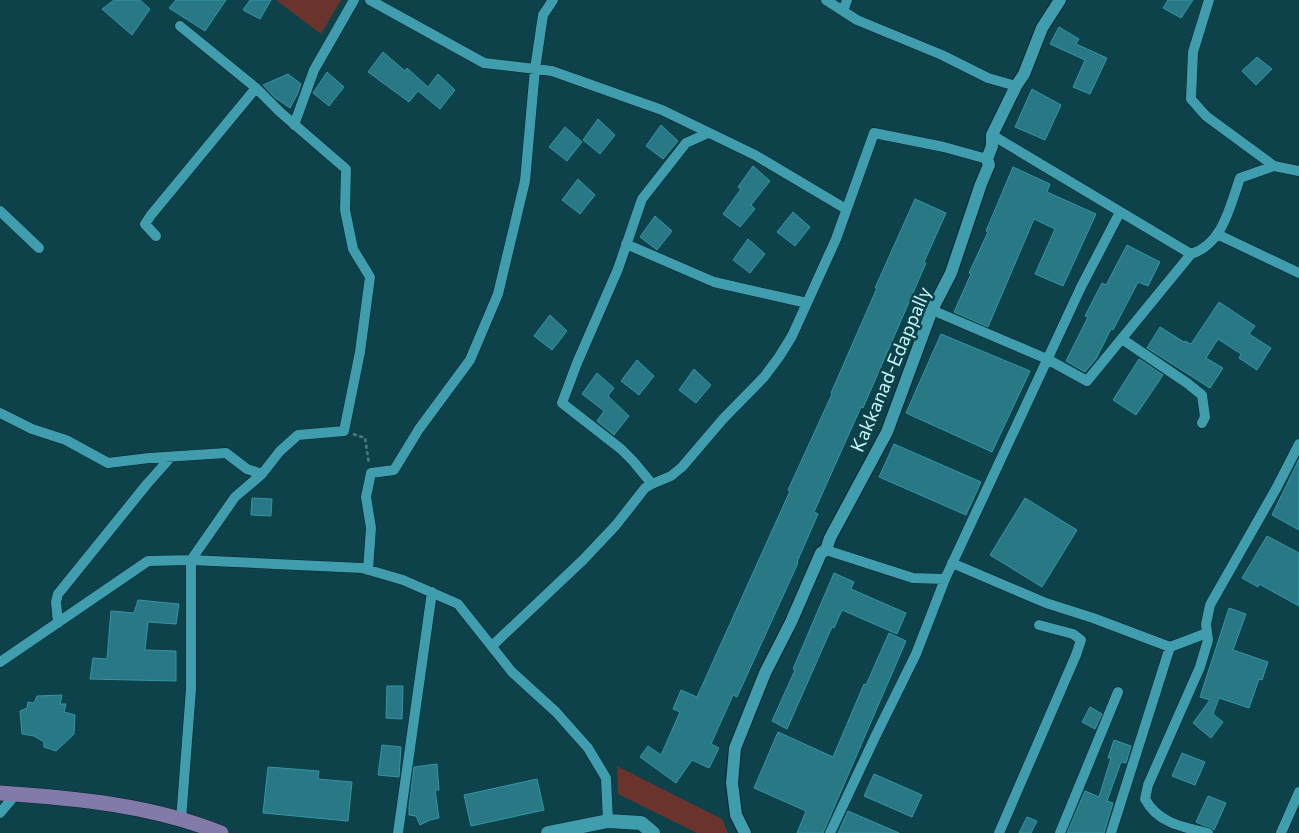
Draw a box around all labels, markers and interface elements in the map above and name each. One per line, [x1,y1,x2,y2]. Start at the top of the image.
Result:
street label: Kakkanad-Edappally [845,283,935,455]

